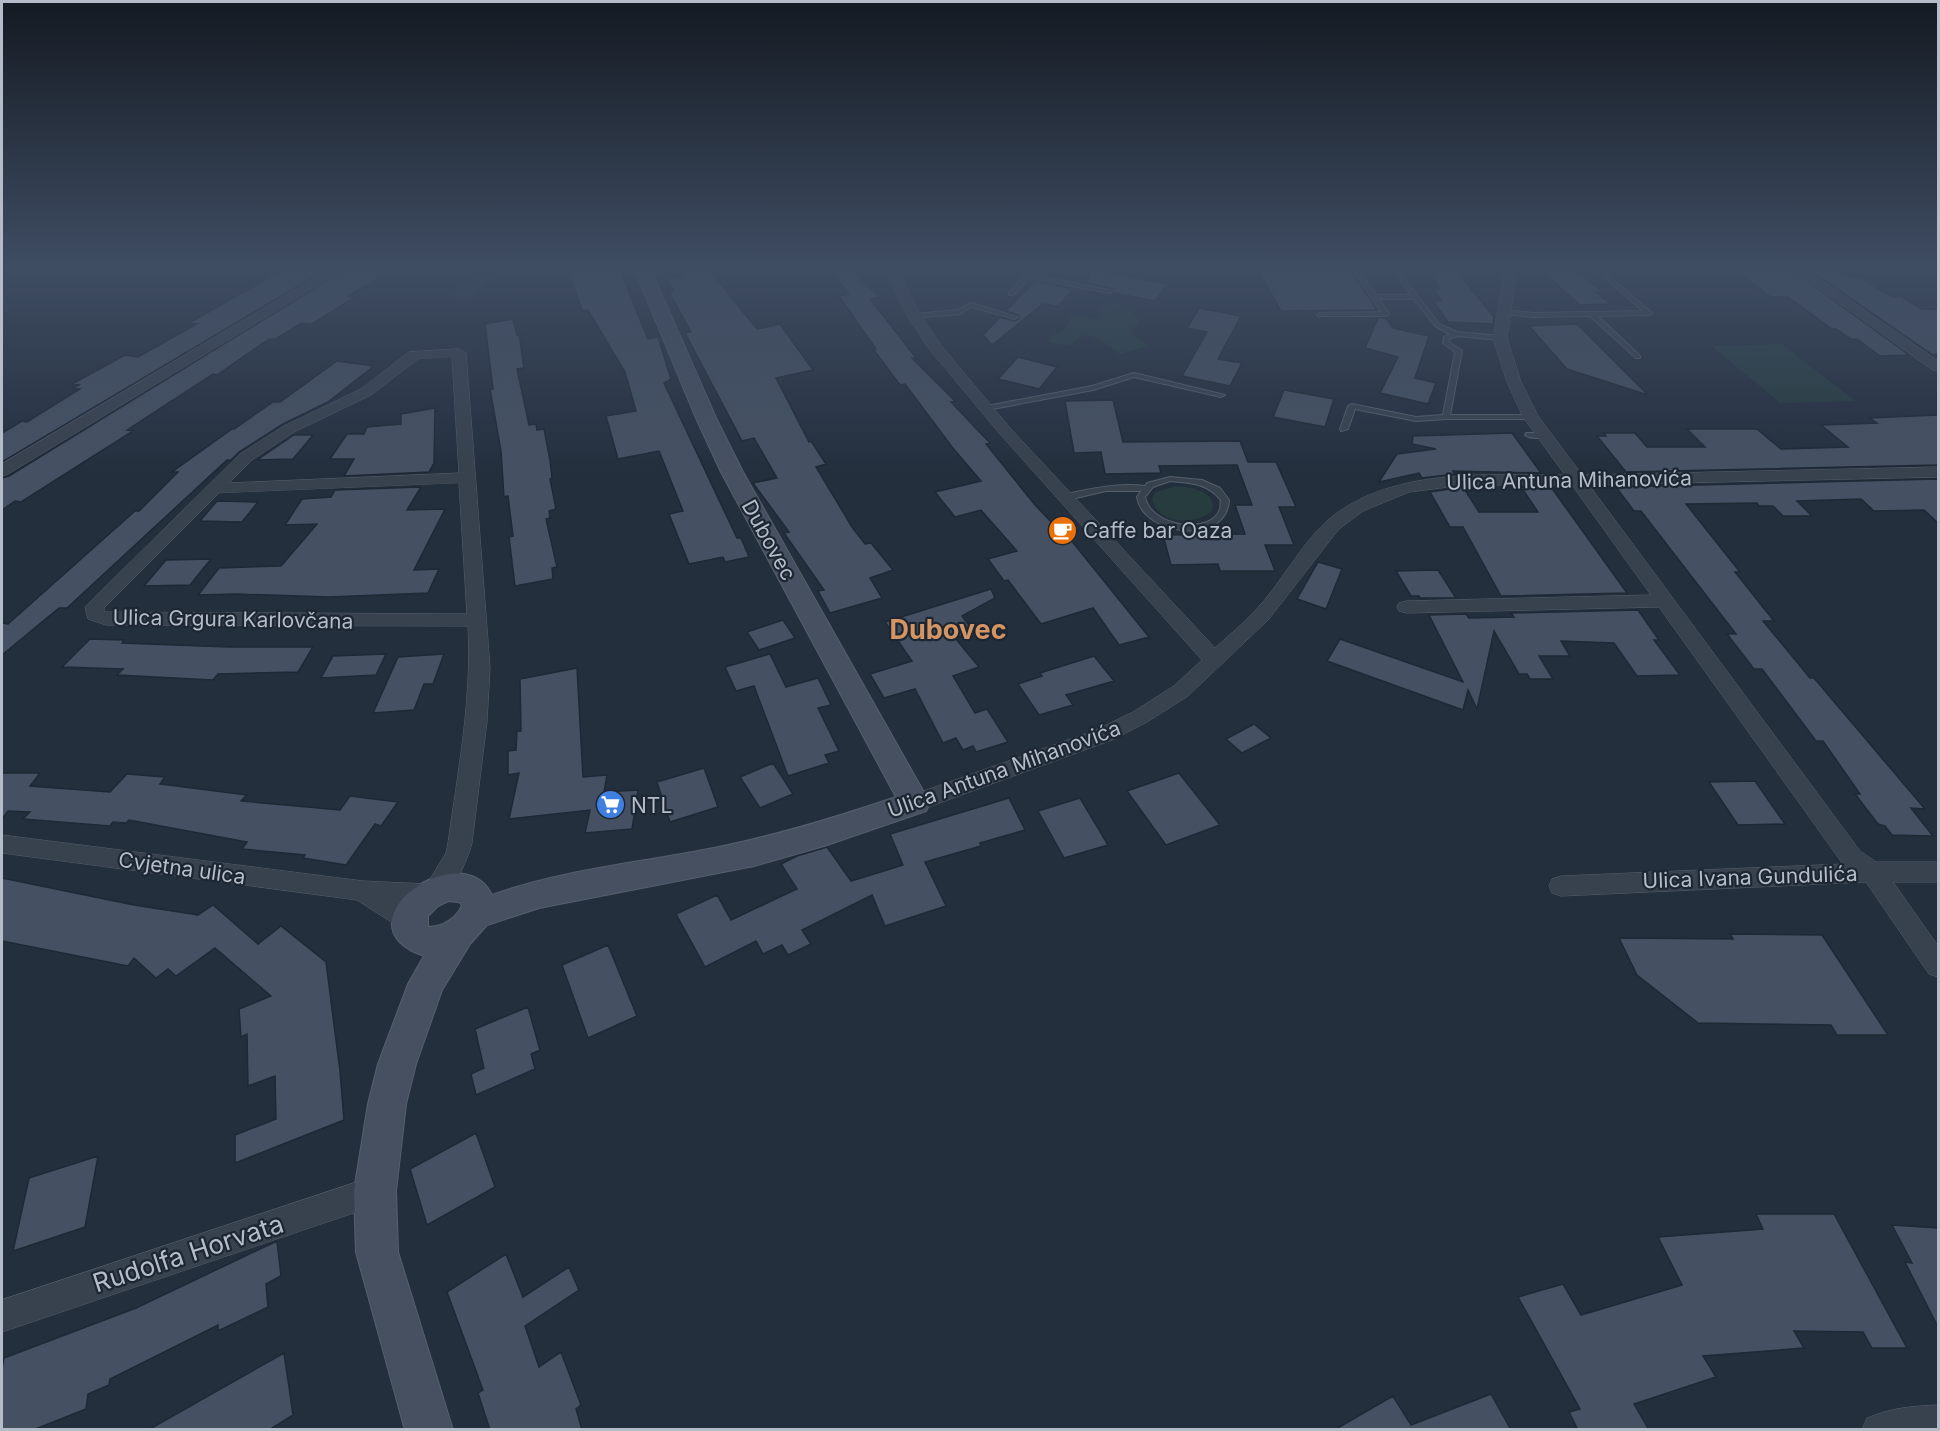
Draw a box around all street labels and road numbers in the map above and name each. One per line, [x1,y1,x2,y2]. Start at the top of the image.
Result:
street label: Ulica Antuna Mihanovića [1446,465,1692,495]
street label: Dubovec [737,495,801,585]
street label: Ulica Grgura Karlovčana [112,604,354,634]
street label: Ulica Antuna Mihanovića [884,715,1124,823]
street label: Cvjetna ulica [117,847,247,889]
street label: Ulica Ivana Gundulića [1642,861,1858,893]
street label: Rudolfa Horvata [89,1208,287,1298]

